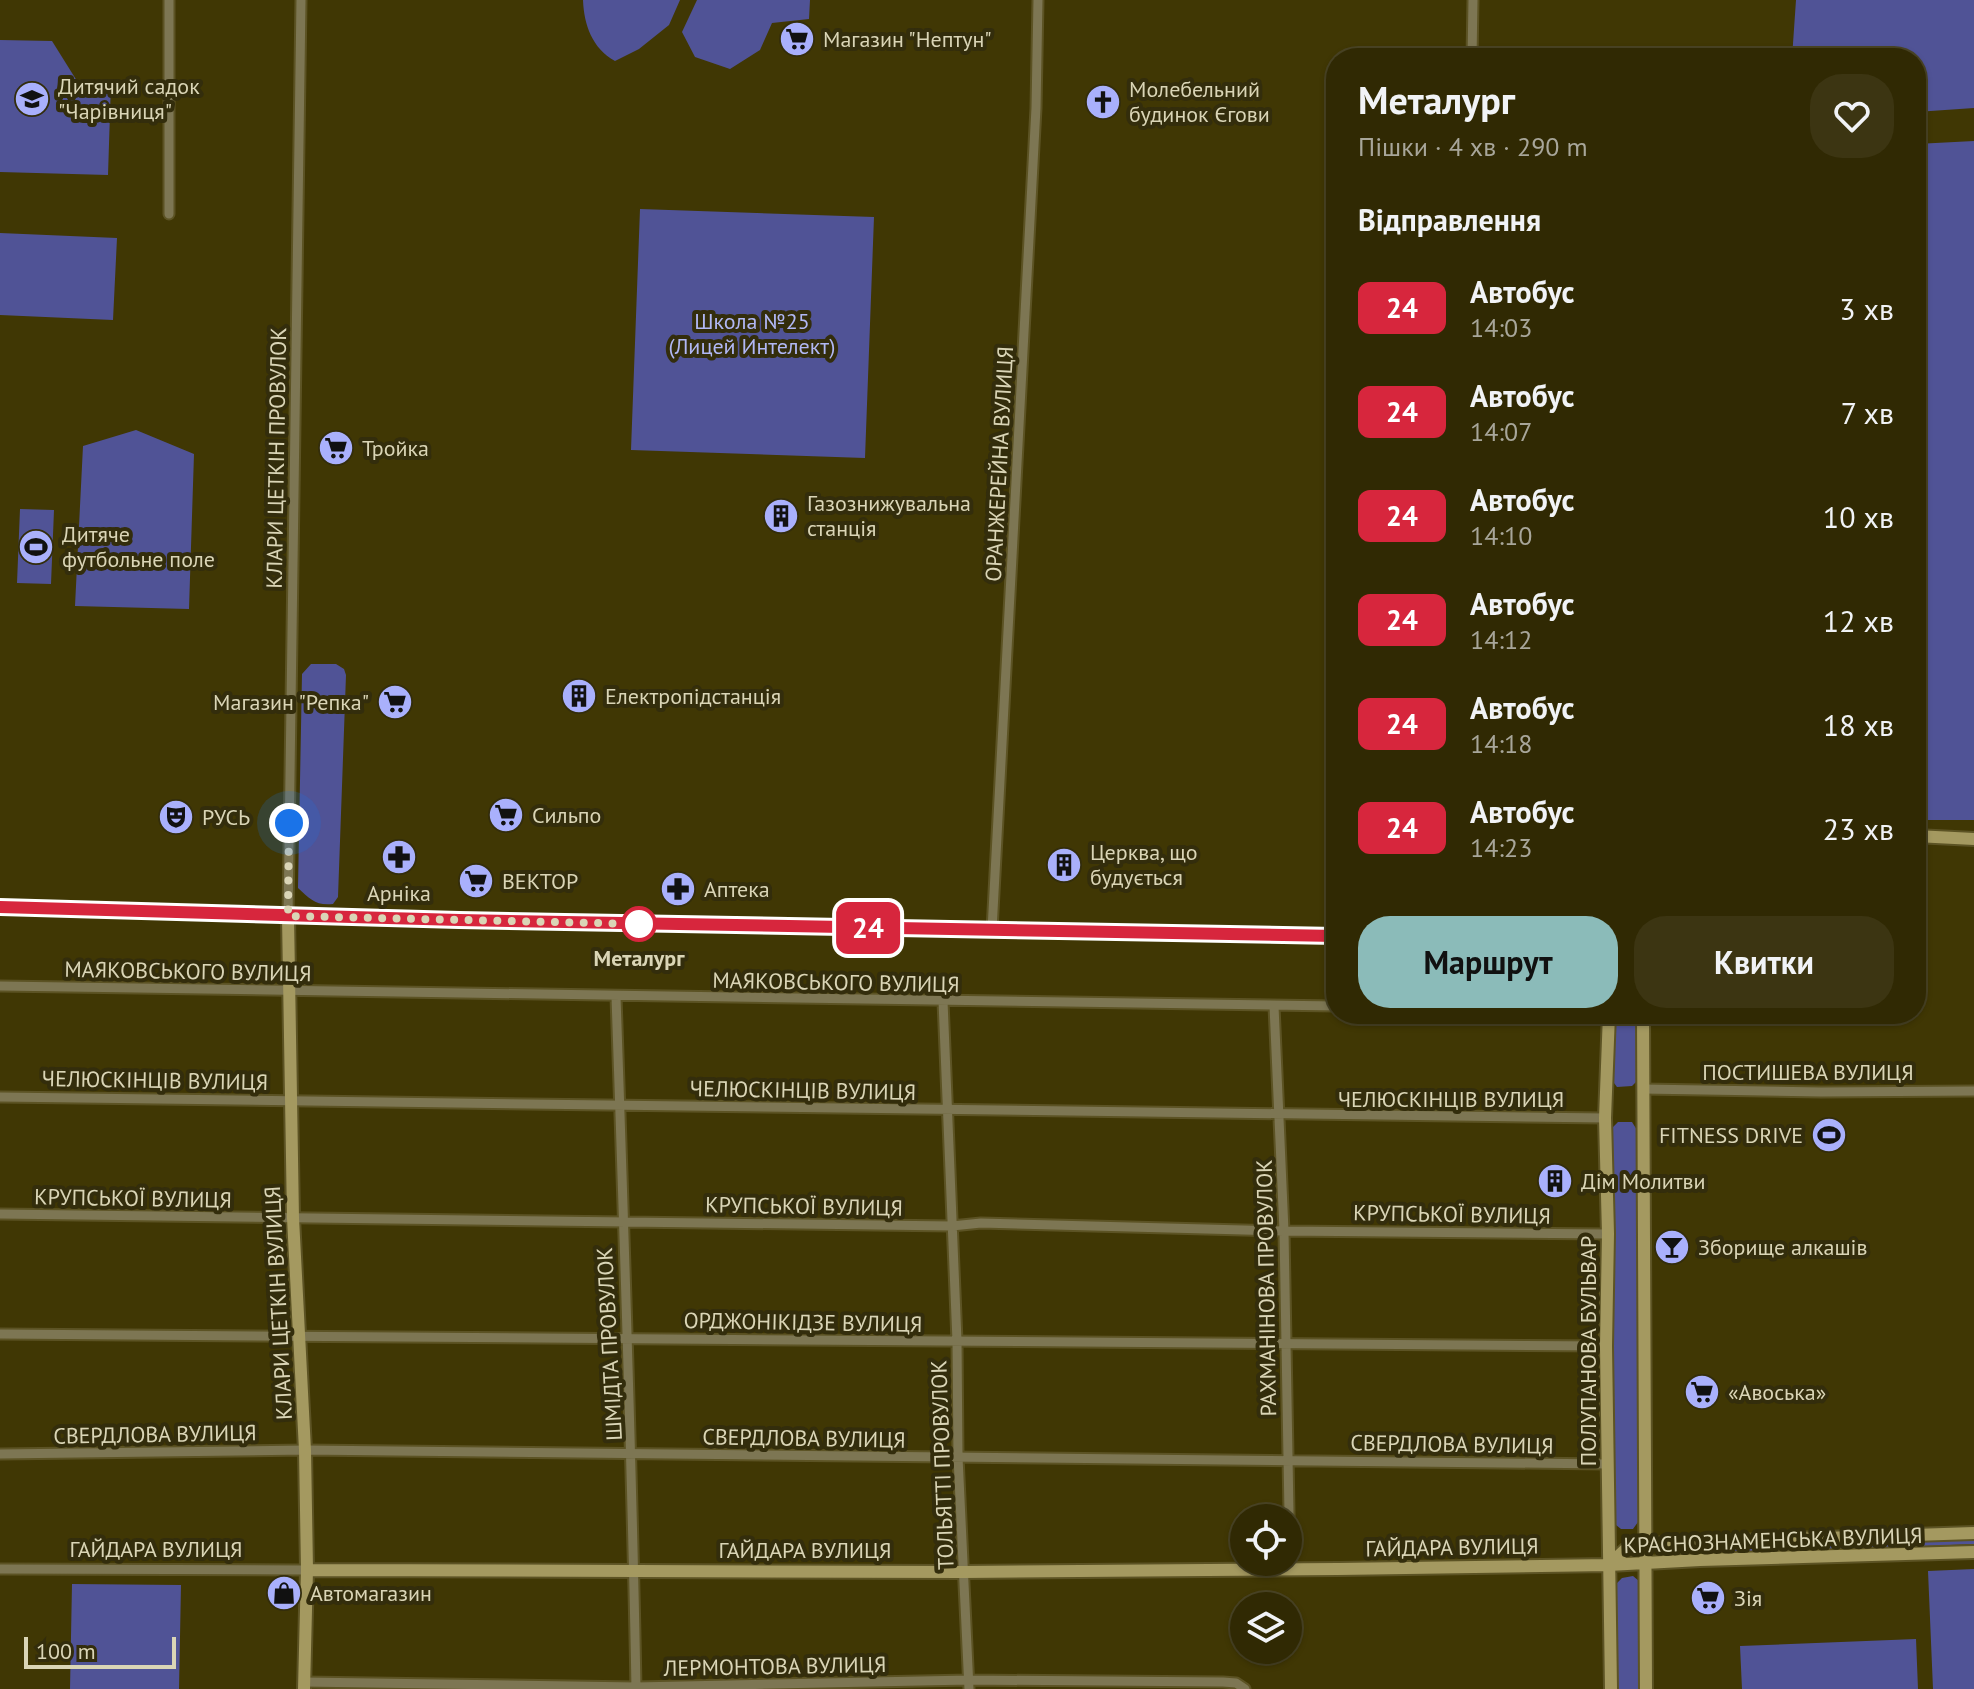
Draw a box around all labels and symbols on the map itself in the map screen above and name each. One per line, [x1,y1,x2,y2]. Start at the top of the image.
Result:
supermarket icon: Магазин "Нептун" [778,20,816,58]
place label: Магазин "Нептун" [823,25,992,53]
place label: Дитячий садок "Чарівниця" [58,72,200,125]
place label: Молебельний будинок Єгови [1129,75,1270,128]
school or university icon: Дитячий садок "Чарівниця" [13,80,51,118]
church icon: Молебельний будинок Єгови [1084,83,1122,121]
park label: Школа №25 (Лицей Интелект) [668,307,836,360]
street label: КЛАРИ ЦЕТКІН ПРОВУЛОК [260,327,292,589]
street label: ОРАНЖЕРЕЙНА ВУЛИЦЯ [979,346,1019,582]
supermarket icon: Тройка [317,429,355,467]
place label: Тройка [362,434,429,462]
place label: Газознижувальна станція [807,489,971,542]
building icon: Газознижувальна станція [762,497,800,535]
place label: Дитяче футбольне поле [62,520,215,573]
sports icon: Дитяче футбольне поле [17,528,55,566]
building icon: Електропідстанція [560,677,598,715]
place label: Електропідстанція [605,682,781,710]
supermarket icon: Магазин "Репка" [376,683,414,721]
place label: Магазин "Репка" [213,688,369,716]
supermarket icon: Сильпо [487,796,525,834]
theatre icon: РУСЬ [157,798,195,836]
place label: Сильпо [532,801,601,829]
place label: РУСЬ [202,803,250,831]
your location [269,803,309,843]
pharmacy icon: Арніка [380,838,418,876]
place label: Церква, що будується [1090,838,1198,891]
building icon: Церква, що будується [1045,846,1083,884]
supermarket icon: ВЕКТОР [457,862,495,900]
place label: ВЕКТОР [502,867,578,895]
pharmacy icon: Аптека [659,870,697,908]
place label: Аптека [704,875,770,903]
place label: Арніка [367,879,431,907]
line badge: 24 [832,902,904,954]
marker: Металург [622,907,656,941]
place label: Металург [594,944,685,972]
street label: МАЯКОВСЬКОГО ВУЛИЦЯ [64,955,312,987]
street label: МАЯКОВСЬКОГО ВУЛИЦЯ [712,966,960,998]
street label: ПОСТИШЕВА ВУЛИЦЯ [1702,1058,1914,1086]
street label: ЧЕЛЮСКІНЦІВ ВУЛИЦЯ [41,1064,269,1096]
street label: ЧЕЛЮСКІНЦІВ ВУЛИЦЯ [689,1074,917,1106]
street label: ЧЕЛЮСКІНЦІВ ВУЛИЦЯ [1338,1085,1564,1113]
sports icon: FITNESS DRIVE [1810,1116,1848,1154]
place label: FITNESS DRIVE [1659,1121,1803,1149]
street label: РАХМАНІНОВА ПРОВУЛОК [1250,1159,1282,1417]
building icon: Дім Молитви [1536,1162,1574,1200]
place label: Дім Молитви [1581,1167,1706,1195]
street label: КРУПСЬКОЇ ВУЛИЦЯ [34,1182,232,1214]
street label: КЛАРИ ЦЕТКІН ВУЛИЦЯ [258,1185,298,1421]
street label: КРУПСЬКОЇ ВУЛИЦЯ [705,1190,903,1222]
street label: КРУПСЬКОЇ ВУЛИЦЯ [1353,1198,1551,1230]
bar icon: Зборище алкашів [1653,1228,1691,1266]
place label: Зборище алкашів [1698,1233,1868,1261]
street label: ПОЛУПАНОВА БУЛЬВАР [1574,1236,1602,1466]
street label: ШМІДТА ПРОВУЛОК [590,1247,628,1441]
street label: ОРДЖОНІКІДЗЕ ВУЛИЦЯ [683,1306,923,1338]
street label: ТОЛЬЯТТІ ПРОВУЛОК [924,1360,960,1570]
supermarket icon: «Авоська» [1683,1373,1721,1411]
place label: «Авоська» [1728,1378,1826,1406]
street label: СВЕРДЛОВА ВУЛИЦЯ [53,1418,257,1450]
street label: СВЕРДЛОВА ВУЛИЦЯ [702,1422,906,1454]
street label: СВЕРДЛОВА ВУЛИЦЯ [1350,1428,1554,1460]
street label: КРАСНОЗНАМЕНСЬКА ВУЛИЦЯ [1623,1521,1923,1559]
street label: ГАЙДАРА ВУЛИЦЯ [1365,1531,1539,1563]
street label: ГАЙДАРА ВУЛИЦЯ [69,1535,243,1563]
street label: ГАЙДАРА ВУЛИЦЯ [718,1536,892,1564]
shop icon: Автомагазин [265,1574,303,1612]
place label: Автомагазин [310,1579,432,1607]
supermarket icon: Зія [1689,1579,1727,1617]
place label: Зія [1734,1584,1762,1612]
scale bar [24,1633,176,1669]
street label: ЛЕРМОНТОВА ВУЛИЦЯ [662,1650,887,1682]

